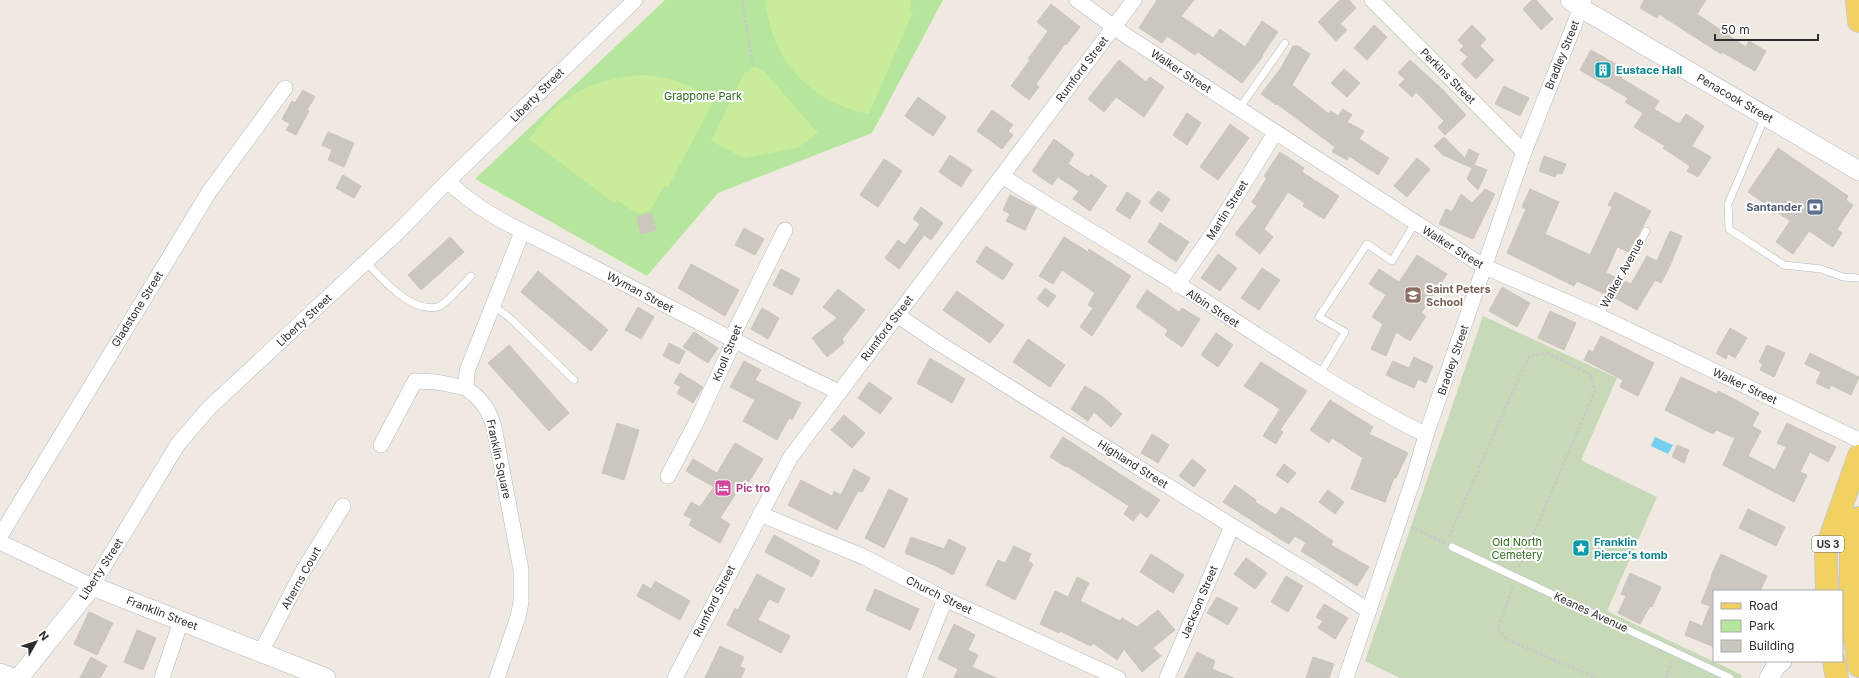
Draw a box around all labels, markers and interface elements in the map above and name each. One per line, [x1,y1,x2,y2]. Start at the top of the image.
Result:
scale bar [1715,16,1818,42]
street label: Bradley Street [1542,18,1582,92]
text: 50 m [1721,22,1750,37]
street label: Rumford Street [1053,33,1111,105]
street label: Perkins Street [1417,45,1479,107]
street label: Walker Street [1148,46,1214,96]
building icon: Eustace Hall [1593,60,1613,80]
place label: Eustace Hall [1616,63,1682,77]
street label: Liberty Street [507,65,567,125]
street label: Penacook Street [1694,71,1776,126]
park label: Grappone Park [664,89,742,103]
street label: Martin Street [1203,177,1251,242]
bank icon: Santander [1805,197,1825,217]
place label: Santander [1746,200,1803,214]
street label: Walker Street [1420,223,1487,272]
street label: Walker Avenue [1597,236,1647,310]
street label: Gladstone Street [108,268,166,349]
street label: Wyman Street [604,269,676,316]
place label: Saint Peters School [1426,282,1491,309]
school or university icon: Saint Peters School [1403,285,1423,305]
street label: Albin Street [1184,286,1242,331]
street label: Liberty Street [273,291,335,349]
street label: Rumford Street [858,292,916,364]
street label: Knoll Street [709,322,745,383]
street label: Bradley Street [1434,323,1472,397]
street label: Walker Street [1710,365,1780,407]
street label: Franklin Square [484,418,514,500]
street label: Highland Street [1095,437,1171,491]
hotel icon: Pic tro [713,478,733,498]
place label: Pic tro [736,481,770,495]
street label: Liberty Street [76,535,126,602]
park label: Old North Cemetery [1492,535,1542,562]
place label: Franklin Pierce's tomb [1594,535,1668,562]
road number: US 3 [1812,536,1844,552]
place icon: Franklin Pierce's tomb [1571,538,1591,558]
street label: Aherns Court [278,544,324,612]
street label: Rumford Street [690,563,738,639]
street label: Jackson Street [1177,563,1221,641]
street label: Church Street [904,573,975,617]
street label: Keanes Avenue [1552,589,1630,635]
legend [1713,590,1843,662]
street label: Franklin Street [124,593,200,633]
text: Road [1749,598,1778,613]
text: Park [1749,618,1775,633]
north arrow [16,622,56,662]
text: N [36,628,52,643]
text: Building [1749,638,1794,653]

